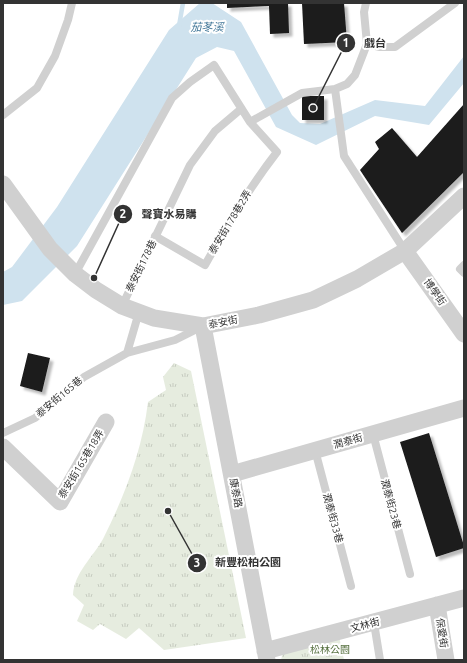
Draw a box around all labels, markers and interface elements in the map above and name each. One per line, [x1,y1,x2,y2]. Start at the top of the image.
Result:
water label: 茄苳溪 [191,21,225,33]
callout: 戲台 [336,32,394,55]
text: 1 [343,36,349,49]
text: 戲台 [364,37,386,49]
street label: 泰安街178巷2弄 [207,188,253,256]
callout: 聲寶水易購 [113,203,204,226]
text: 2 [120,207,127,220]
text: 聲寶水易購 [142,208,197,220]
street label: 泰安街178巷 [124,238,158,294]
street label: 博學街 [422,277,448,307]
street label: 泰安街 [207,314,239,330]
street label: 泰安街165巷 [34,374,84,420]
street label: 泰安街165巷18弄 [56,428,106,500]
street label: 潤泰街 [332,432,364,450]
street label: 康泰路 [228,477,244,509]
street label: 潤泰街23巷 [379,478,403,530]
street label: 潤泰街33巷 [321,492,345,544]
callout: 新豐松柏公園 [187,551,289,574]
text: 3 [194,556,200,569]
text: 新豐松柏公園 [215,556,281,568]
street label: 文林街 [349,616,381,634]
street label: 保愛街 [434,617,450,649]
park label: 松林公園 [310,644,350,655]

